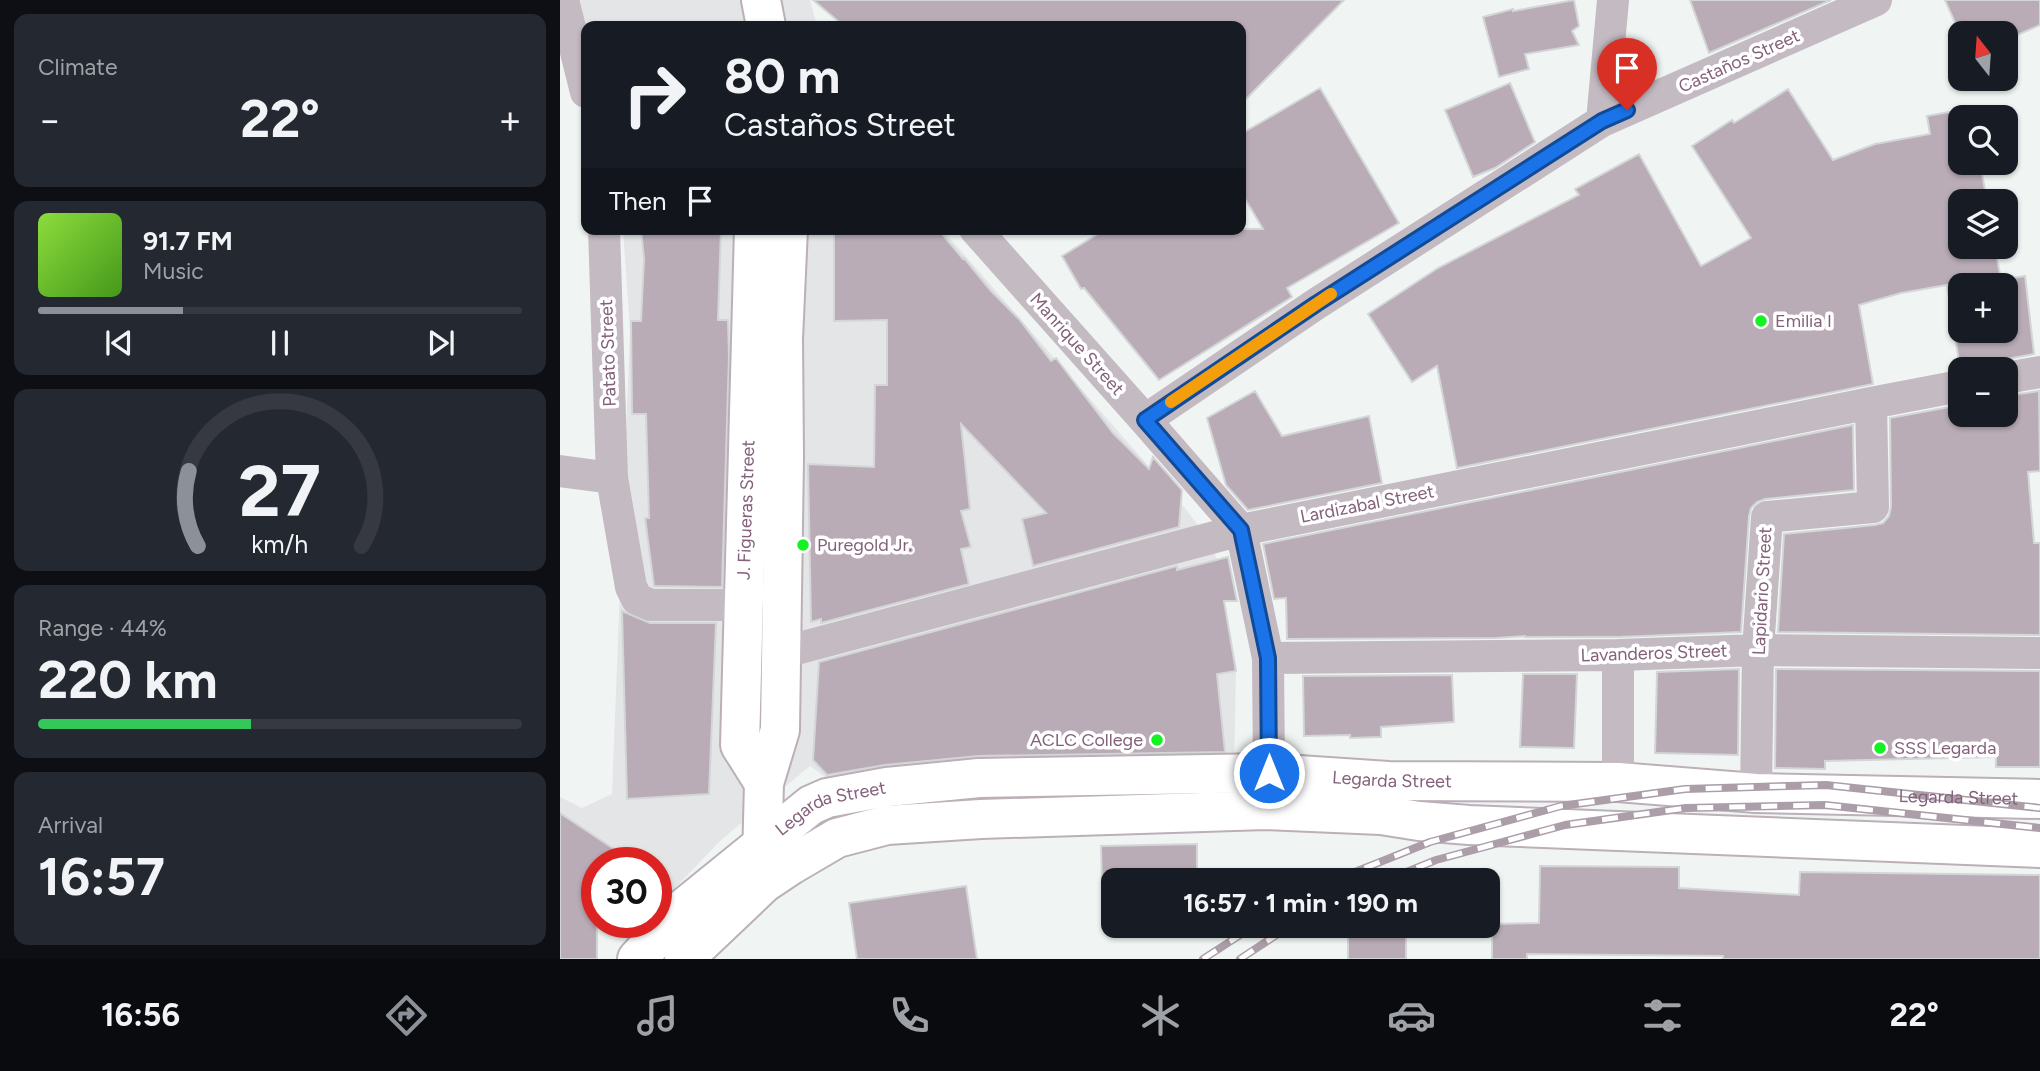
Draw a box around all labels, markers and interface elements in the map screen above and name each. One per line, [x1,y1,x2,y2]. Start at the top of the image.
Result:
north arrow [1948,21,2018,91]
map controls [1948,21,2018,427]
street label: Castaños Street [1675,24,1803,98]
pin [1597,38,1657,110]
text: 80 m [724,46,840,105]
icon: right [609,49,700,140]
icon: arrive [1608,49,1646,87]
text: Climate [38,53,117,81]
text: 22° [240,88,320,150]
text: − [38,97,62,143]
text: + [498,97,522,143]
button: search [1948,105,2018,175]
text: Castaños Street [724,106,955,144]
icon: arrive [681,182,719,220]
text: Then [609,185,667,217]
button: layers [1948,189,2018,259]
text: 91.7 FM [143,225,233,257]
text: Music [143,257,204,285]
button: + [1948,273,2018,343]
street label: Manrique Street [1025,288,1129,400]
street label: Patato Street [595,299,621,407]
place label: Emilia I [1775,310,1832,332]
marker: Emilia I [1753,313,1769,329]
icon: previous [100,324,138,362]
icon: pause [261,324,299,362]
icon: next [422,324,460,362]
button: − [1948,357,2018,427]
street label: J. Figueras Street [733,439,759,581]
text: 27 [239,447,321,534]
street label: Lardizabal Street [1298,480,1436,528]
street label: Lapidario Street [1748,526,1776,656]
text: km/h [251,528,309,558]
place label: Puregold Jr. [817,534,912,556]
marker: Puregold Jr. [795,537,811,553]
text: Range · 44% [38,614,167,642]
street label: Lavanderos Street [1580,639,1728,667]
text: 220 km [38,649,218,711]
place label: ACLC College [1030,729,1143,751]
marker: ACLC College [1149,732,1165,748]
position arrow [1232,736,1306,810]
place label: SSS Legarda [1894,737,1996,759]
marker: SSS Legarda [1872,740,1888,756]
street label: Legarda Street [1331,766,1452,792]
street label: Legarda Street [771,776,888,840]
street label: Legarda Street [1898,785,2019,810]
text: Arrival [38,811,103,839]
text: 16:57 [38,846,165,908]
speed limit sign: 30 [581,847,672,938]
text: 16:57 · 1 min · 190 m [1183,887,1418,919]
icon: directions [382,991,431,1040]
icon: music [633,991,682,1040]
icon: phone [885,991,934,1040]
icon: climate [1136,991,1185,1040]
icon: car [1387,991,1436,1040]
icon: filters [1638,991,1687,1040]
text: 16:56 [101,996,180,1034]
text: 22° [1890,996,1939,1034]

